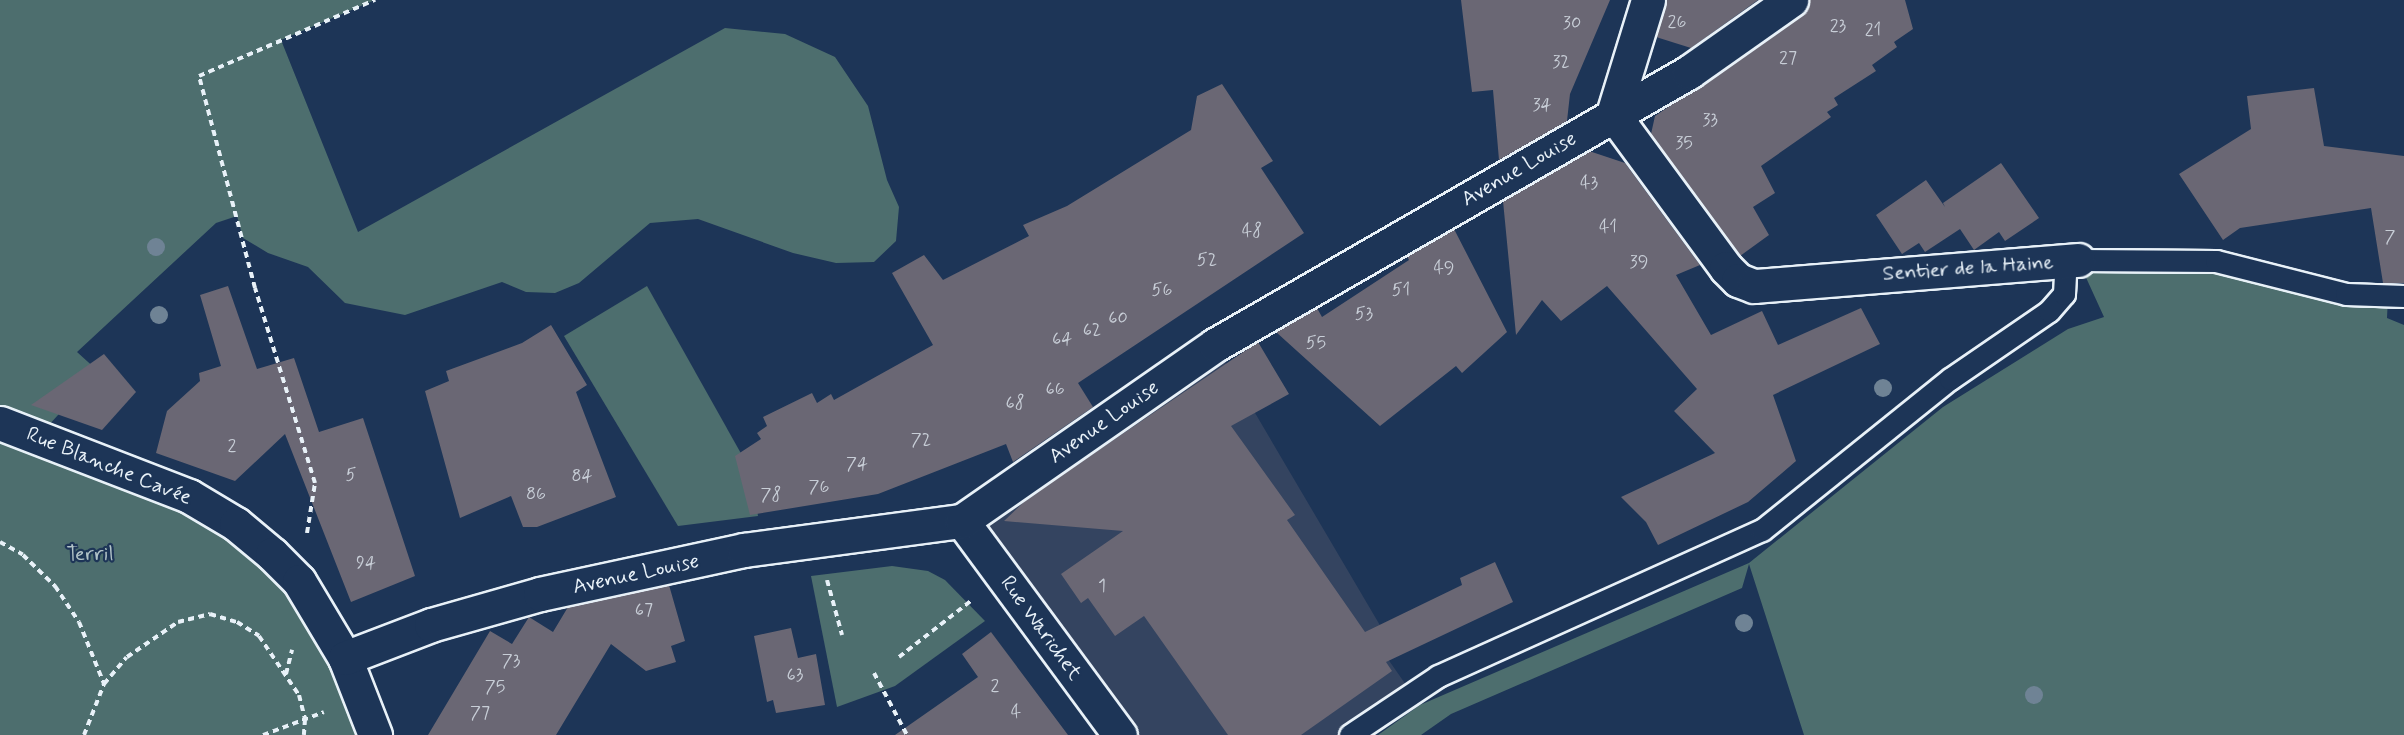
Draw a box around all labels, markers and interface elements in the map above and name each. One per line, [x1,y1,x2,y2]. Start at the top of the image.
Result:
house number: 26 [1668,11,1686,33]
house number: 30 [1563,12,1581,34]
house number: 23 [1830,15,1846,37]
house number: 21 [1865,19,1881,41]
house number: 27 [1779,47,1797,69]
house number: 32 [1552,51,1570,73]
house number: 34 [1532,94,1552,116]
house number: 33 [1702,109,1718,131]
street label: Avenue Louise [1458,127,1580,211]
house number: 35 [1675,132,1693,154]
house number: 43 [1580,172,1598,194]
house number: 41 [1599,216,1617,238]
house number: 48 [1242,220,1262,242]
house number: 7 [2385,226,2395,248]
house number: 52 [1197,249,1217,271]
street label: Sentier de la Haine [1882,249,2054,287]
house number: 39 [1630,251,1648,273]
house number: 49 [1433,257,1455,279]
house number: 56 [1152,279,1172,301]
house number: 51 [1392,279,1410,301]
house number: 53 [1355,303,1373,325]
house number: 60 [1108,307,1128,329]
house number: 62 [1083,319,1101,341]
house number: 64 [1052,328,1072,350]
house number: 55 [1306,332,1326,354]
street label: Avenue Louise [1045,376,1163,468]
house number: 66 [1045,378,1065,400]
house number: 68 [1005,392,1025,414]
street label: Rue Blanche Cavée [23,422,195,510]
house number: 72 [911,429,931,451]
house number: 2 [228,435,236,457]
house number: 74 [846,453,868,475]
house number: 5 [346,464,356,486]
house number: 84 [571,465,593,487]
house number: 76 [809,476,829,498]
house number: 86 [526,483,546,505]
house number: 78 [761,484,781,506]
park label: Terril [66,541,114,567]
street label: Avenue Louise [572,549,700,599]
house number: 94 [356,552,376,574]
street label: Rue Warichet [995,571,1087,685]
house number: 1 [1098,575,1106,597]
house number: 67 [635,599,653,621]
house number: 73 [502,650,520,672]
house number: 63 [787,664,803,686]
house number: 2 [991,675,999,697]
house number: 75 [485,676,505,698]
house number: 4 [1011,701,1021,723]
house number: 77 [470,702,490,724]

